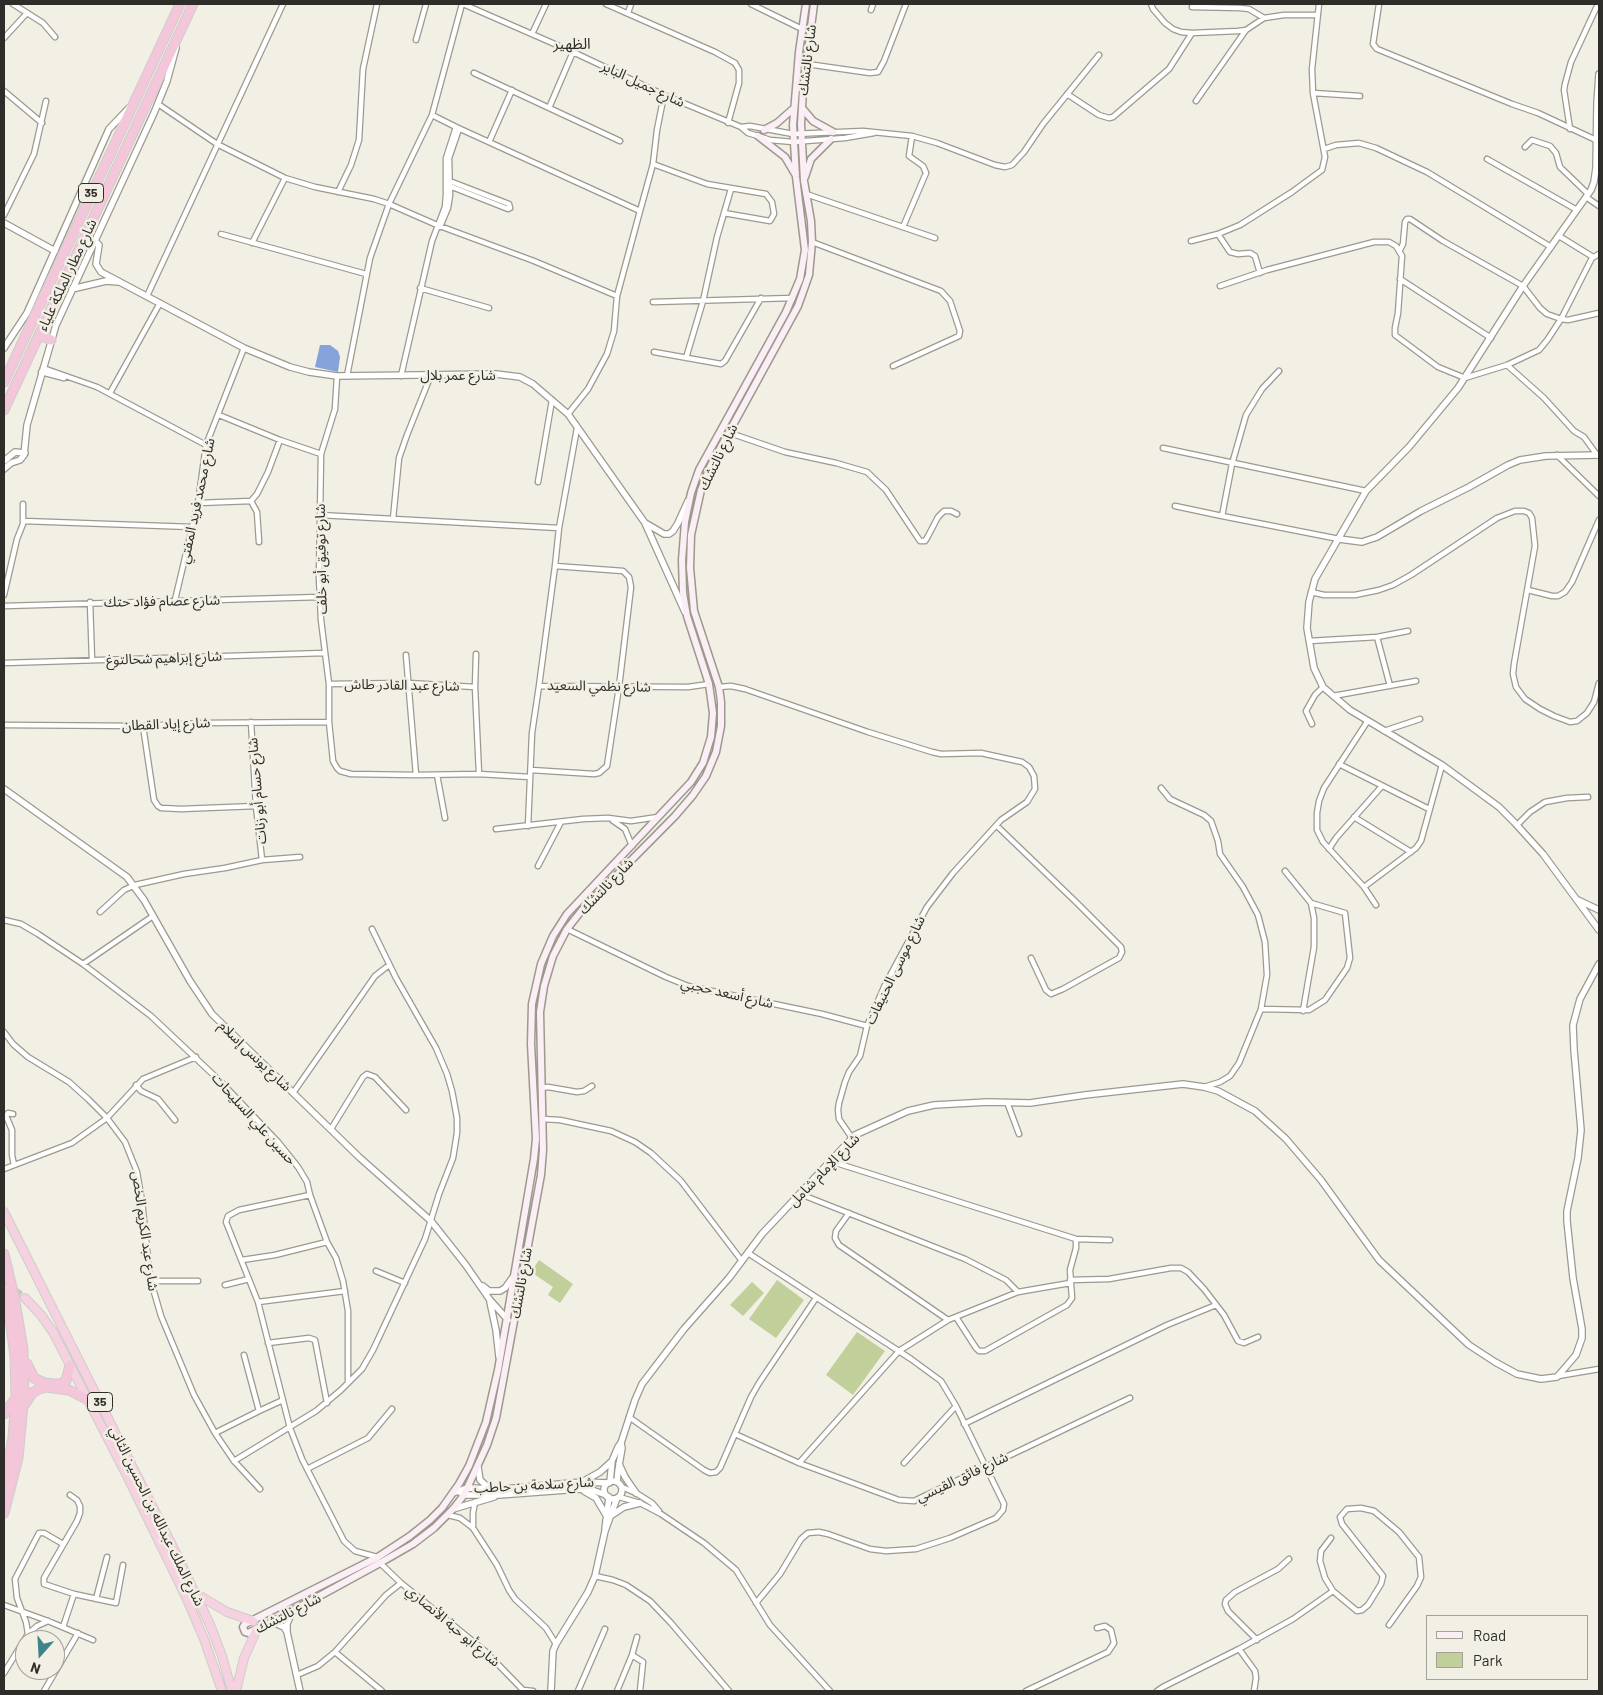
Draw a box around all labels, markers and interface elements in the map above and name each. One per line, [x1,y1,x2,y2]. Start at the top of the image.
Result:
street label: شارع نالتشك [794,23,820,97]
district label: الظهير [553,35,591,53]
street label: شارع جميل الباير [599,57,687,111]
road number: 35 [78,184,104,202]
street label: شارع مطار الملكة علياء [34,216,100,334]
street label: شارع عمر بلال [420,367,496,383]
street label: شارع نالتشك [695,421,741,493]
street label: شارع محمد فريد المفتي [175,437,219,565]
street label: شارع توفيق أبو خلف [312,503,330,615]
street label: شارع عصام فؤاد حتك [104,592,220,610]
street label: شارع إبراهيم شحالتوغ [106,648,222,668]
street label: شارع عبد القادر طاش [344,676,460,694]
street label: شارع نظمي السعيد [547,677,651,695]
street label: شارع إياد القطان [121,714,211,734]
street label: شارع حسام أبو زنات [244,737,270,845]
street label: شارع نالتشك [575,854,637,918]
street label: شارع موسى الحنيفات [861,913,929,1027]
street label: شارع أسعد حجبي [679,974,775,1012]
street label: شارع يونس إسلام [215,1017,295,1095]
street label: حسين علي السليحات [208,1070,300,1168]
street label: شارع الإمام شامل [785,1130,863,1210]
street label: شارع عبد الكريم الخص [128,1170,162,1292]
street label: شارع نالتشك [507,1246,535,1320]
road number: 35 [88,1392,112,1411]
street label: شارع الملك عبدالله بن الحسين الثاني [106,1423,208,1609]
street label: شارع فائق القيسي [913,1448,1011,1506]
street label: شارع سلامة بن حاطب [473,1473,595,1497]
street label: شارع أبو حبة الأنصاري [403,1582,503,1670]
street label: شارع نالتشك [252,1589,324,1637]
legend [1426,1615,1588,1680]
text: Road [1473,1626,1506,1644]
north arrow [15,1630,65,1680]
text: Park [1473,1651,1502,1669]
text: N [28,1659,42,1678]

